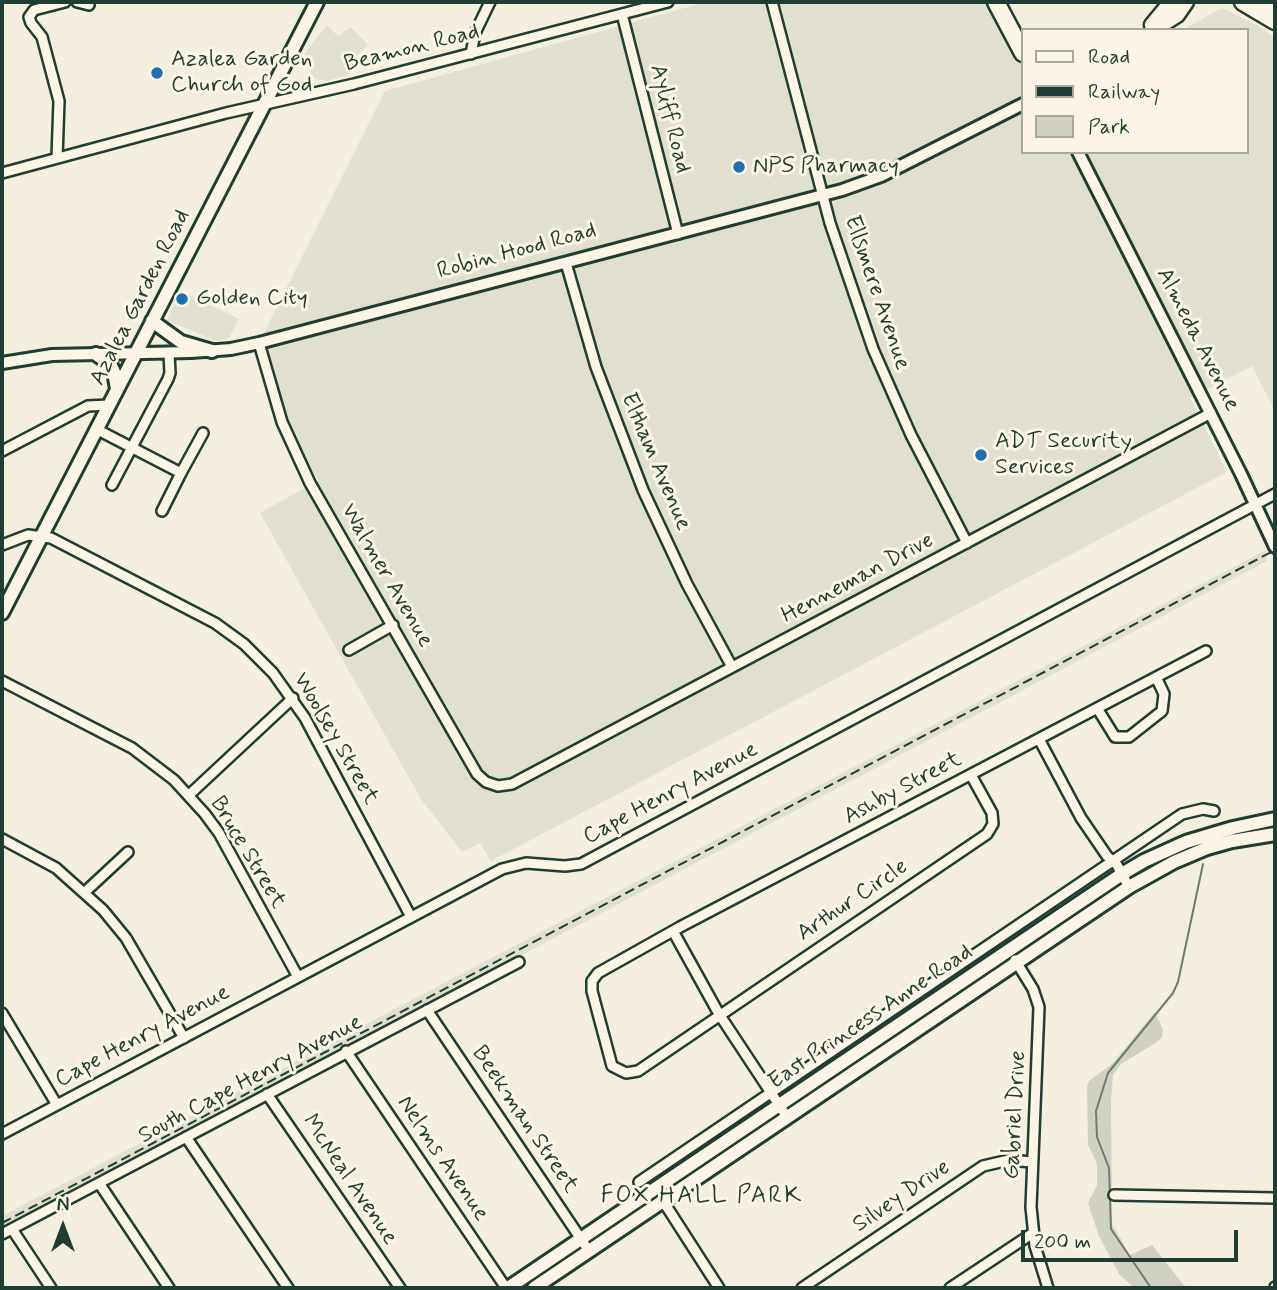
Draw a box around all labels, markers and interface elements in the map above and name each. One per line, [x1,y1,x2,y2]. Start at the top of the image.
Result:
street label: Beamon Road [342,19,482,79]
legend [1021,28,1249,154]
text: Road [1088,43,1130,71]
place label: Azalea Garden Church of God [171,46,312,100]
street label: Ayliff Road [642,62,696,176]
marker: Azalea Garden Church of God [149,65,165,81]
text: Railway [1088,78,1160,106]
text: Park [1088,113,1130,141]
place label: NPS Pharmacy [753,153,899,181]
marker: NPS Pharmacy [731,159,747,175]
street label: Azalea Garden Road [85,206,197,390]
street label: Ellsmere Avenue [837,212,915,374]
street label: Robin Hood Road [435,218,599,286]
street label: Almeda Avenue [1149,264,1245,416]
place label: Golden City [196,285,308,313]
marker: Golden City [174,291,190,307]
street label: Eltham Avenue [614,389,696,535]
place label: ADT Security Services [995,428,1132,482]
marker: ADT Security Services [973,447,989,463]
street label: Walmer Avenue [334,499,438,653]
street label: Henneman Drive [777,527,939,631]
street label: Woolsey Street [286,668,384,810]
street label: Cape Henry Avenue [579,736,763,852]
street label: Ashby Street [839,746,967,832]
street label: Bruce Street [203,792,291,914]
street label: Arthur Circle [792,854,914,948]
street label: East Princess Anne Road [764,939,978,1097]
street label: Cape Henry Avenue [51,979,235,1095]
street label: South Cape Henry Avenue [134,1009,368,1151]
street label: Beekman Street [465,1041,583,1199]
street label: Gabriel Drive [999,1050,1033,1180]
street label: Nelms Avenue [390,1091,494,1227]
street label: McNeal Avenue [295,1109,403,1251]
street label: Silvey Drive [848,1154,956,1240]
district label: FOX HALL PARK [604,1183,800,1211]
north arrow [28,1192,98,1262]
text: N [57,1193,69,1218]
scale bar [1025,1216,1242,1260]
text: 200 m [1034,1228,1091,1256]

